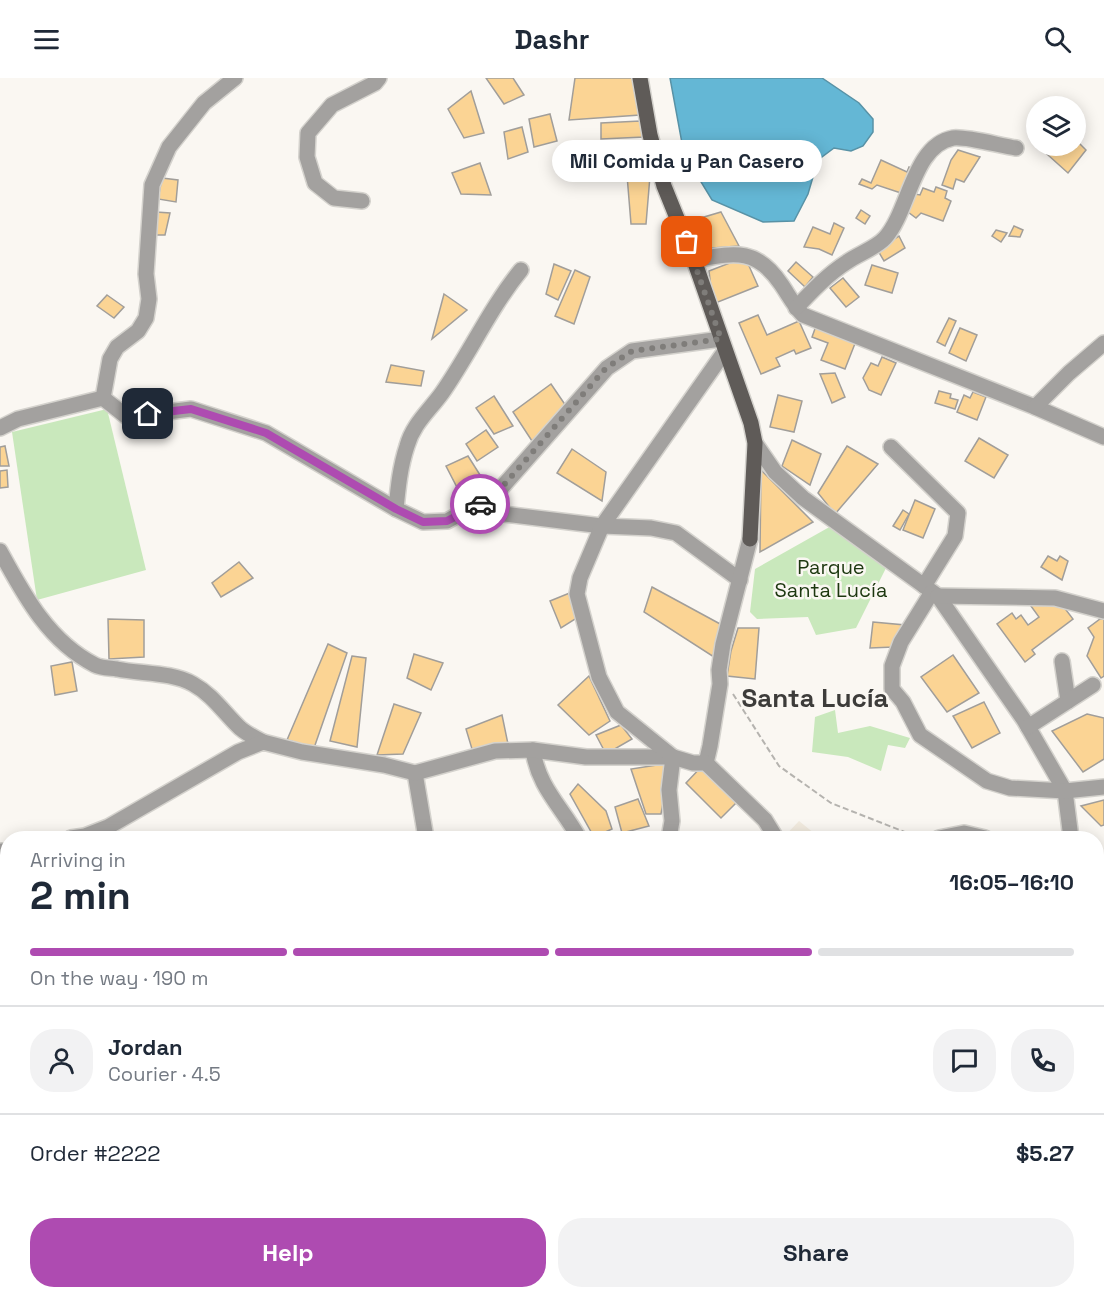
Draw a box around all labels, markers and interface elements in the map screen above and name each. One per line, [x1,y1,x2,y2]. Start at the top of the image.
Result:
text: Dashr [515,22,589,57]
icon: menu [30,23,63,56]
icon: search [1041,23,1074,56]
map controls [1026,96,1086,156]
button: layers [1026,96,1086,156]
callout: Mil Comida y Pan Casero [552,140,822,182]
text: Mil Comida y Pan Casero [570,148,804,174]
pin [661,216,712,267]
icon: bag [670,225,703,258]
pin [122,388,173,439]
icon: home [131,397,164,430]
courier [450,474,510,534]
icon: car [464,488,497,521]
park label: Parque Santa Lucía [775,554,887,603]
district label: Santa Lucía [741,681,889,715]
text: Arriving in [30,847,126,873]
text: 16:05–16:10 [949,868,1074,896]
text: 2 min [30,871,131,920]
text: On the way · 190 m [30,965,208,991]
button: person [30,1029,93,1092]
button: chat [933,1029,996,1092]
button: phone [1011,1029,1074,1092]
text: Jordan [108,1033,183,1061]
text: Courier · 4.5 [108,1061,221,1087]
text: Order #2222 [30,1139,161,1167]
text: $5.27 [1016,1139,1074,1167]
button: Help [30,1218,546,1287]
button: Share [558,1218,1074,1287]

